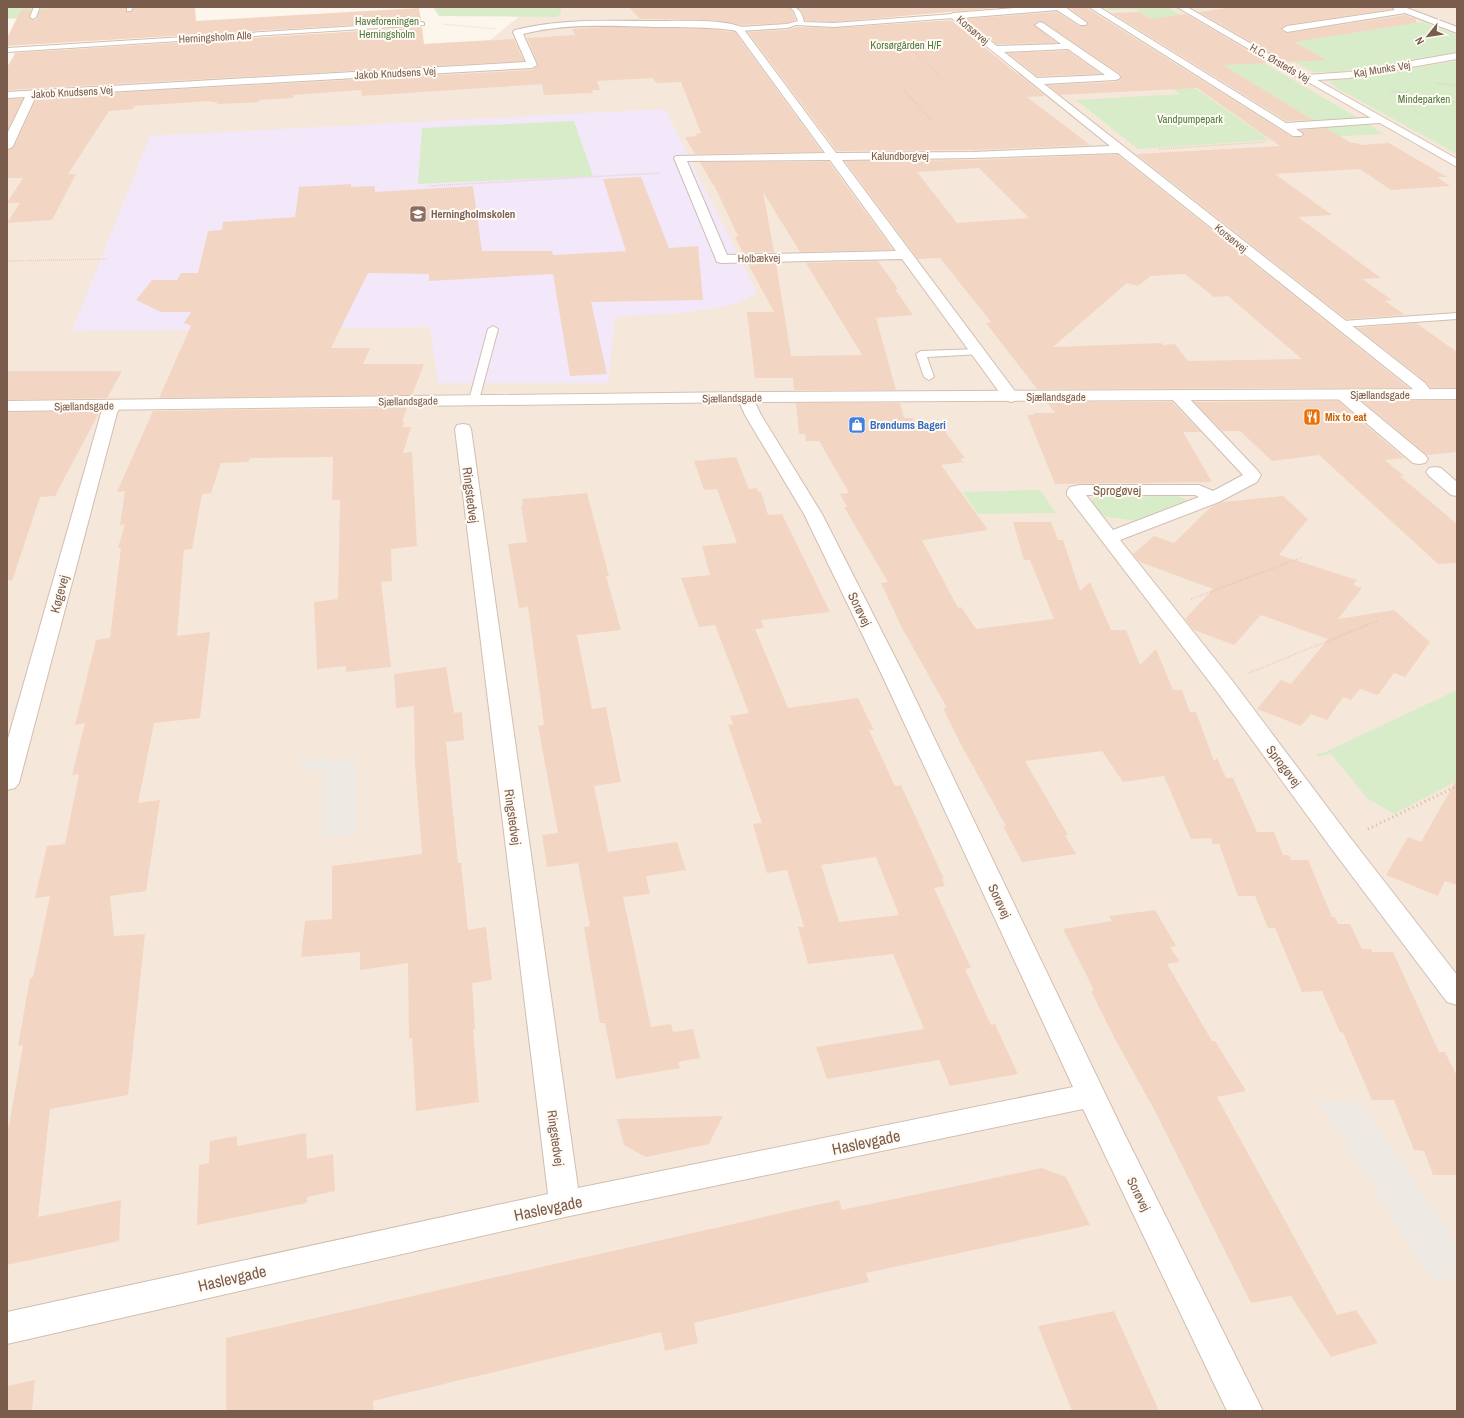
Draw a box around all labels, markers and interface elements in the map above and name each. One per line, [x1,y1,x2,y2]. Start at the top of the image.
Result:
street label: Korsørvej [954,12,992,48]
park label: Haveforeningen Herningsholm [355,14,419,41]
north arrow [1408,16,1448,56]
street label: Herningsholm Alle [178,28,252,46]
text: N [1412,35,1427,47]
park label: Korsørgården H/F [870,38,942,52]
street label: H.C. Ørsteds Vej [1247,40,1313,86]
street label: Kaj Munks Vej [1353,58,1411,80]
street label: Jakob Knudsens Vej [354,64,436,82]
street label: Jakob Knudsens Vej [31,83,113,101]
park label: Mindeparken [1398,92,1450,106]
park label: Vandpumpepark [1157,112,1223,126]
street label: Kalundborgvej [871,149,929,163]
school or university icon: Herningholmskolen [408,204,428,224]
place label: Herningholmskolen [431,207,515,221]
street label: Korsørvej [1212,221,1250,255]
street label: Holbækvej [738,251,780,265]
street label: Sjællandsgade [1350,388,1410,402]
street label: Sjællandsgade [702,390,762,406]
street label: Sjællandsgade [1026,390,1086,404]
street label: Sjællandsgade [378,393,438,409]
street label: Sjællandsgade [54,398,114,414]
restaurant icon: Mix to eat [1302,407,1322,427]
place label: Mix to eat [1325,410,1367,424]
shop icon: Brøndums Bageri [847,415,867,435]
place label: Brøndums Bageri [870,418,946,432]
street label: Ringstedvej [459,466,482,524]
street label: Sprogøvej [1093,482,1141,499]
street label: Køgevej [46,573,73,615]
street label: Sorøvej [844,589,875,629]
street label: Sprogøvej [1262,742,1305,791]
street label: Ringstedvej [500,788,525,846]
street label: Sorøvej [984,881,1015,921]
street label: Ringstedvej [543,1109,568,1167]
street label: Haslevgade [830,1124,902,1160]
street label: Sorøvej [1123,1174,1154,1214]
street label: Haslevgade [512,1190,584,1226]
street label: Haslevgade [196,1259,268,1297]

